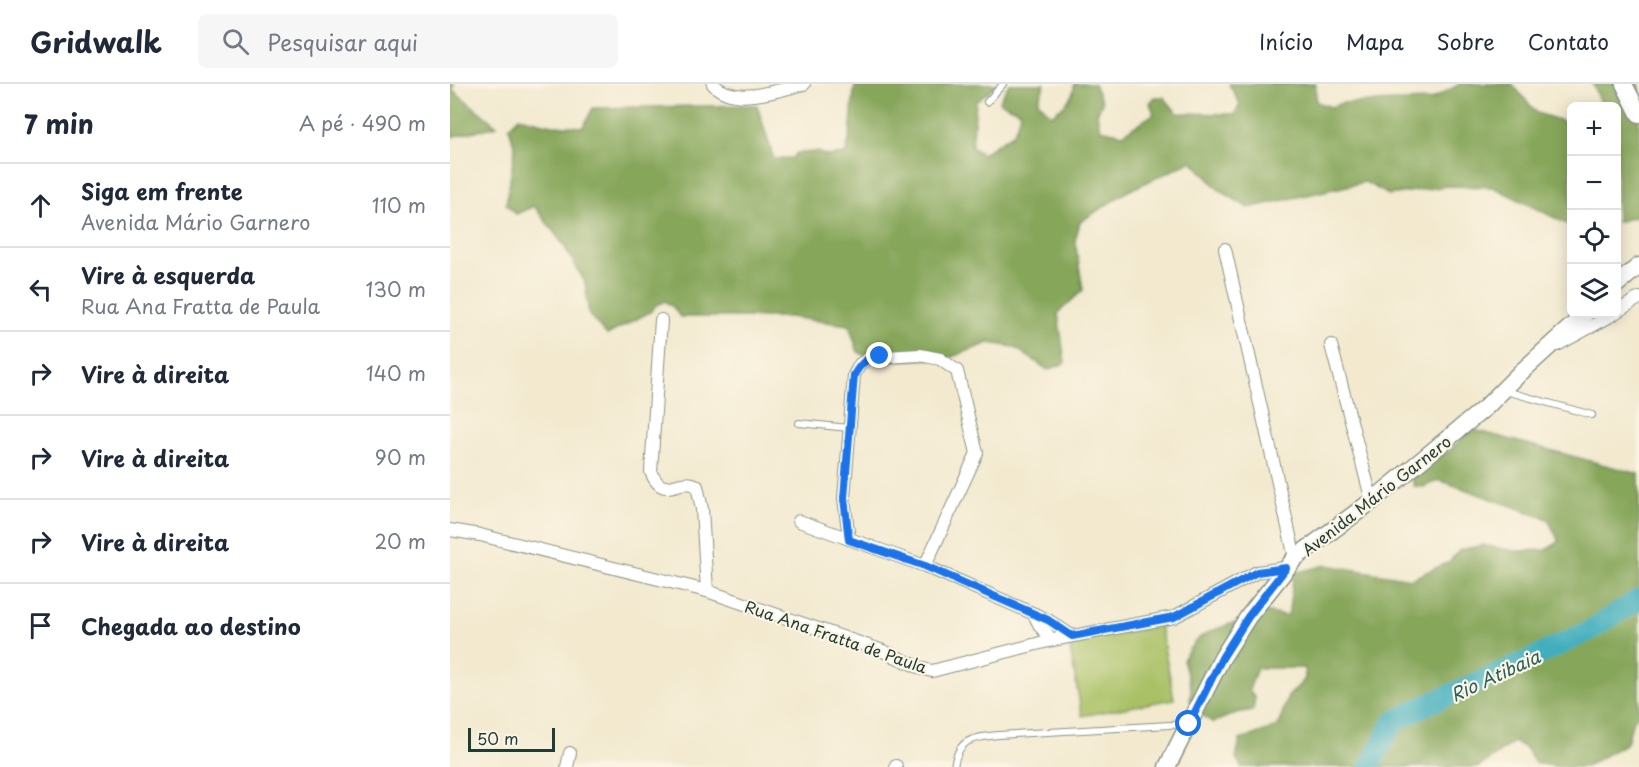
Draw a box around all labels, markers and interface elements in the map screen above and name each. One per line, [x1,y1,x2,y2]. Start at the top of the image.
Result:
search box [198,14,618,68]
text: Gridwalk [30,20,162,63]
icon: search [219,25,252,58]
text: Pesquisar aqui [267,25,418,58]
text: Início [1259,25,1313,57]
text: Mapa [1346,25,1404,57]
text: Sobre [1437,25,1495,57]
text: Contato [1528,25,1609,57]
map controls [1567,102,1621,318]
button: + [1567,102,1621,156]
text: 7 min [24,104,94,143]
text: A pé · 490 m [299,108,426,138]
button: − [1567,156,1621,210]
text: Siga em frente [81,174,243,207]
icon: ahead [24,189,57,222]
text: 110 m [372,190,426,220]
text: Avenida Mário Garnero [81,207,310,237]
button: locate [1567,210,1621,264]
text: Vire à esquerda [81,258,255,291]
button: layers [1567,264,1621,318]
icon: left [24,273,57,306]
text: 130 m [366,274,426,304]
text: Rua Ana Fratta de Paula [81,291,320,321]
route end [866,342,892,368]
icon: right [24,357,57,390]
text: Vire à direita [81,357,229,390]
text: 140 m [366,358,426,388]
street label: Avenida Mário Garnero [1296,429,1456,561]
icon: right [24,441,57,474]
text: Vire à direita [81,441,229,474]
text: 90 m [375,442,426,472]
icon: right [24,525,57,558]
text: Vire à direita [81,525,229,558]
text: 20 m [374,526,426,556]
street label: Rua Ana Fratta de Paula [742,594,930,678]
icon: arrive [24,609,57,642]
text: Chegada ao destino [81,609,301,642]
water label: Rio Atibaia [1446,642,1545,708]
route start [1175,710,1201,736]
scale bar [468,725,555,752]
text: 50 m [477,726,518,750]

